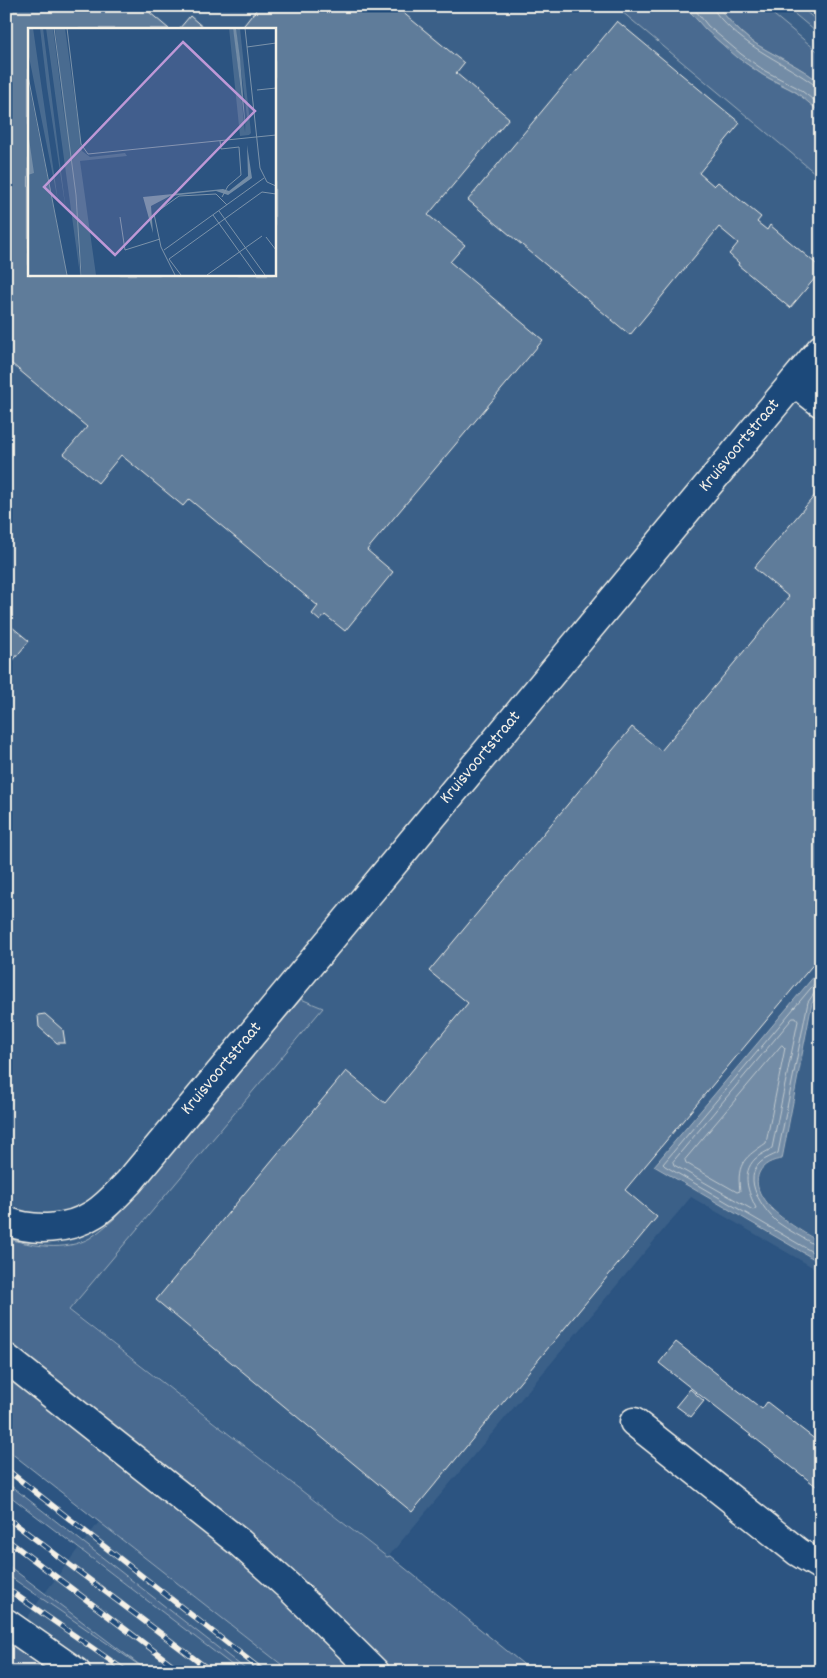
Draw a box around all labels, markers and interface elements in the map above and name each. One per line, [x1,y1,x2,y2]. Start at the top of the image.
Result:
inset map [28,28,275,275]
street label: Kruisvoortstraat [693,394,787,498]
street label: Kruisvoortstraat [434,706,528,810]
street label: Kruisvoortstraat [175,1017,269,1121]

